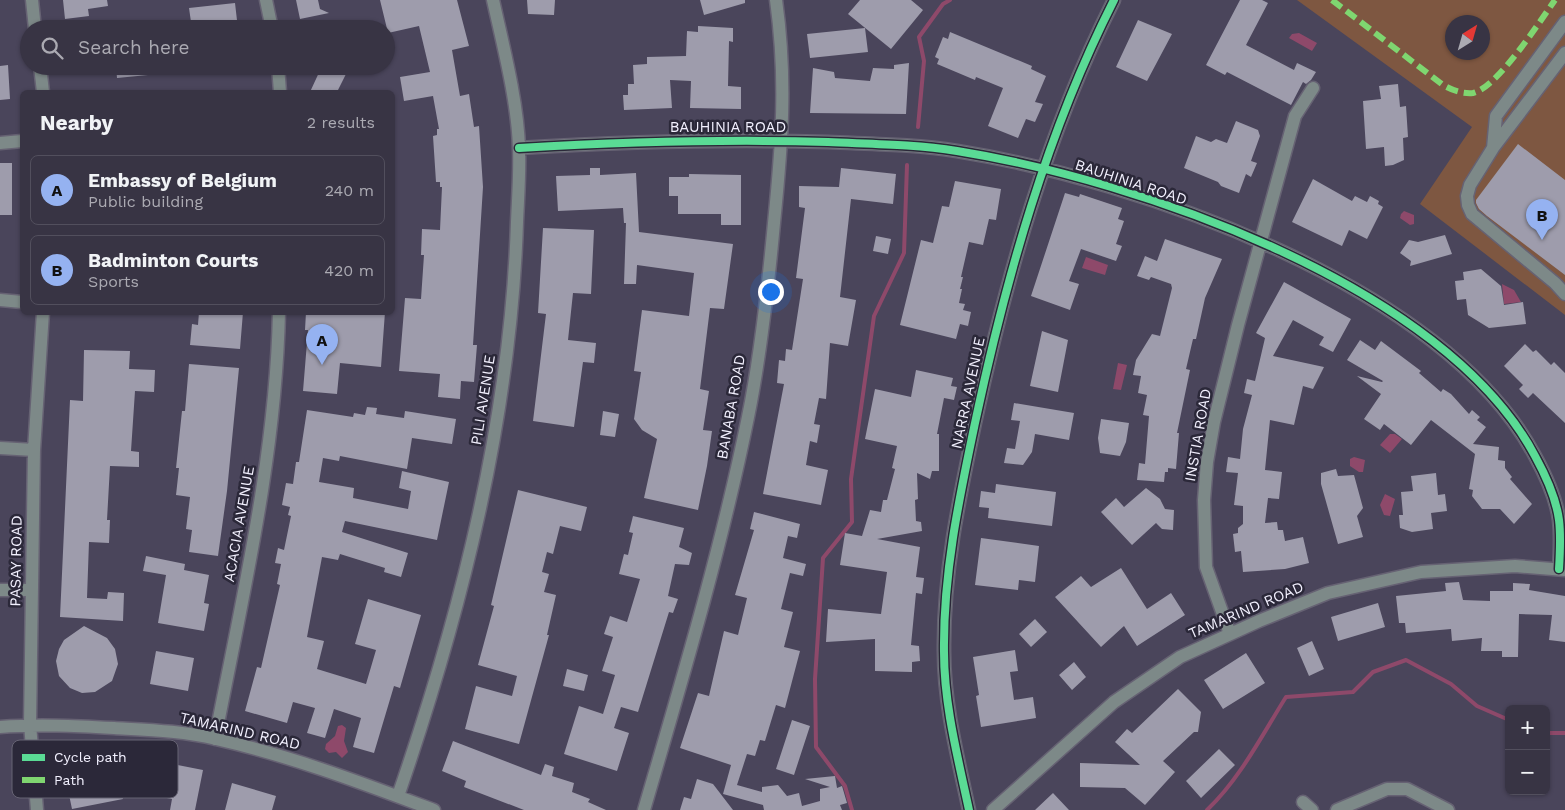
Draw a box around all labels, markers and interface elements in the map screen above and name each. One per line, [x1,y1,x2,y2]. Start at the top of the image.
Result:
north arrow [1445,15,1490,60]
search box [20,20,395,75]
icon: search [38,34,66,62]
text: Search here [78,36,189,59]
text: Nearby [40,110,113,135]
text: 2 results [307,113,375,132]
street label: BAUHINIA ROAD [670,118,786,136]
street label: BAUHINIA ROAD [1073,155,1189,209]
text: Embassy of Belgium [88,169,277,192]
text: A [52,181,62,200]
text: 240 m [325,181,374,200]
text: Public building [88,192,203,211]
pin: B [1526,199,1558,240]
text: Badminton Courts [88,249,258,272]
text: B [52,261,62,280]
text: 420 m [324,261,374,280]
text: Sports [88,272,139,291]
your location [758,279,784,305]
pin: A [306,324,338,365]
street label: NARRA AVENUE [947,335,989,451]
street label: BANABA ROAD [713,353,749,461]
street label: PILI AVENUE [467,354,499,446]
street label: INSTIA ROAD [1181,387,1215,483]
street label: ACACIA AVENUE [220,465,258,583]
street label: PASAY ROAD [6,515,26,607]
street label: TAMARIND ROAD [1186,578,1306,642]
map controls [1505,705,1550,795]
button: + [1505,705,1550,750]
street label: TAMARIND ROAD [178,708,302,754]
legend [12,740,178,798]
text: Cycle path [54,749,127,765]
button: − [1505,750,1550,795]
text: Path [54,772,85,788]

